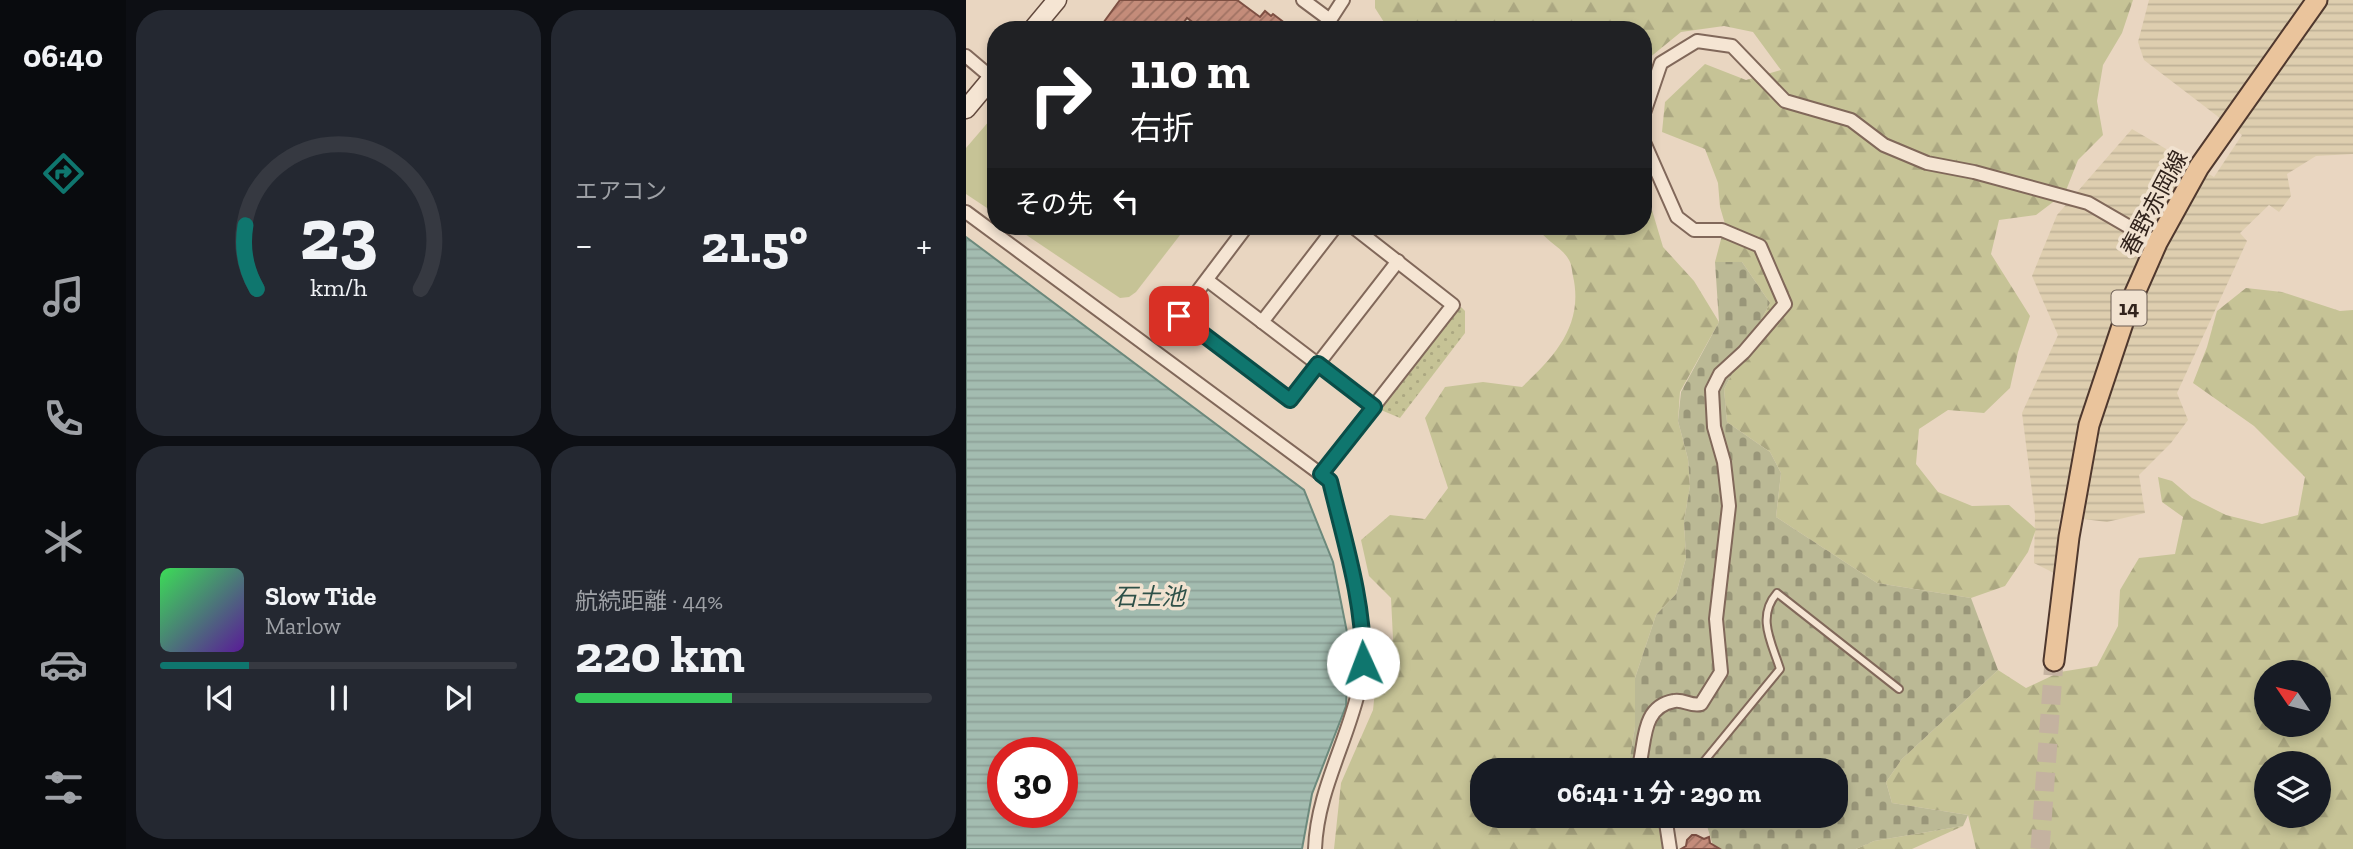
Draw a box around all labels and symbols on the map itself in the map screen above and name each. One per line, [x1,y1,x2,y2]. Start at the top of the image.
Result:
street label: 春野赤岡線 [2115,146,2193,260]
pin [1149,286,1209,346]
road number: 14 [2112,290,2146,326]
water label: 石土池 [1113,582,1187,611]
position arrow [1326,626,1400,700]
north arrow [2254,660,2331,737]
speed limit sign: 30 [987,737,1078,828]

